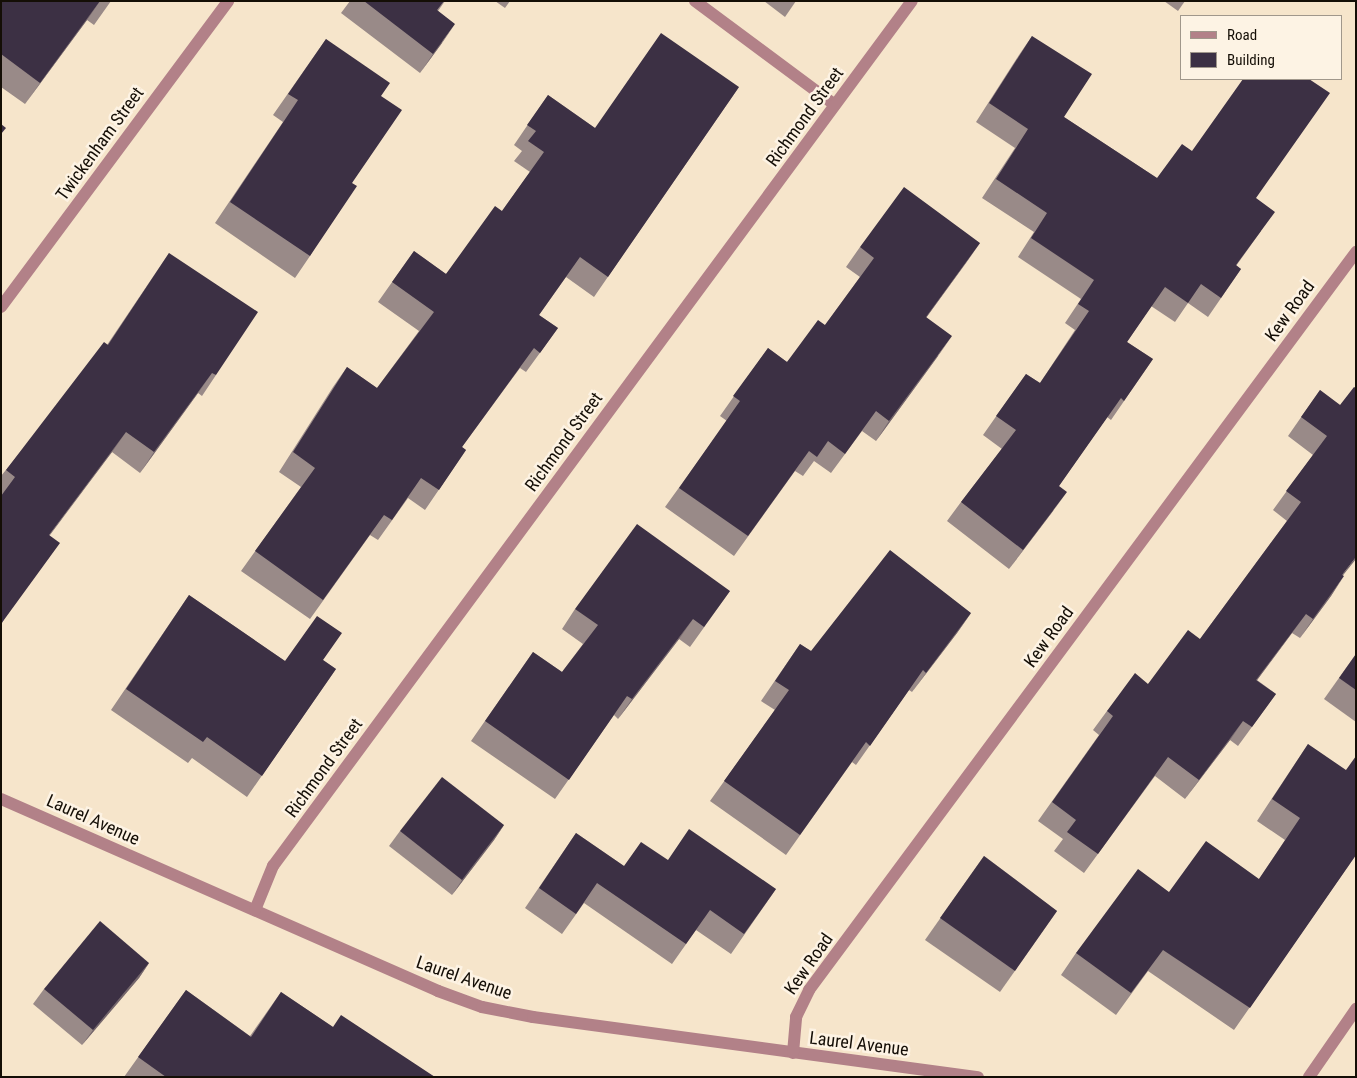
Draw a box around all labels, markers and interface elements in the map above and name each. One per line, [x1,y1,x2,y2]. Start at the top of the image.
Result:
legend [1180,15,1342,80]
text: Road [1227,26,1257,44]
text: Building [1227,51,1275,69]
street label: Richmond Street [762,63,848,171]
street label: Twickenham Street [52,83,148,205]
street label: Kew Road [1261,276,1319,346]
street label: Richmond Street [521,388,607,496]
street label: Kew Road [1020,602,1078,672]
street label: Richmond Street [281,714,367,822]
street label: Laurel Avenue [43,790,143,850]
street label: Kew Road [780,929,838,999]
street label: Laurel Avenue [413,952,515,1004]
street label: Laurel Avenue [808,1027,910,1061]

